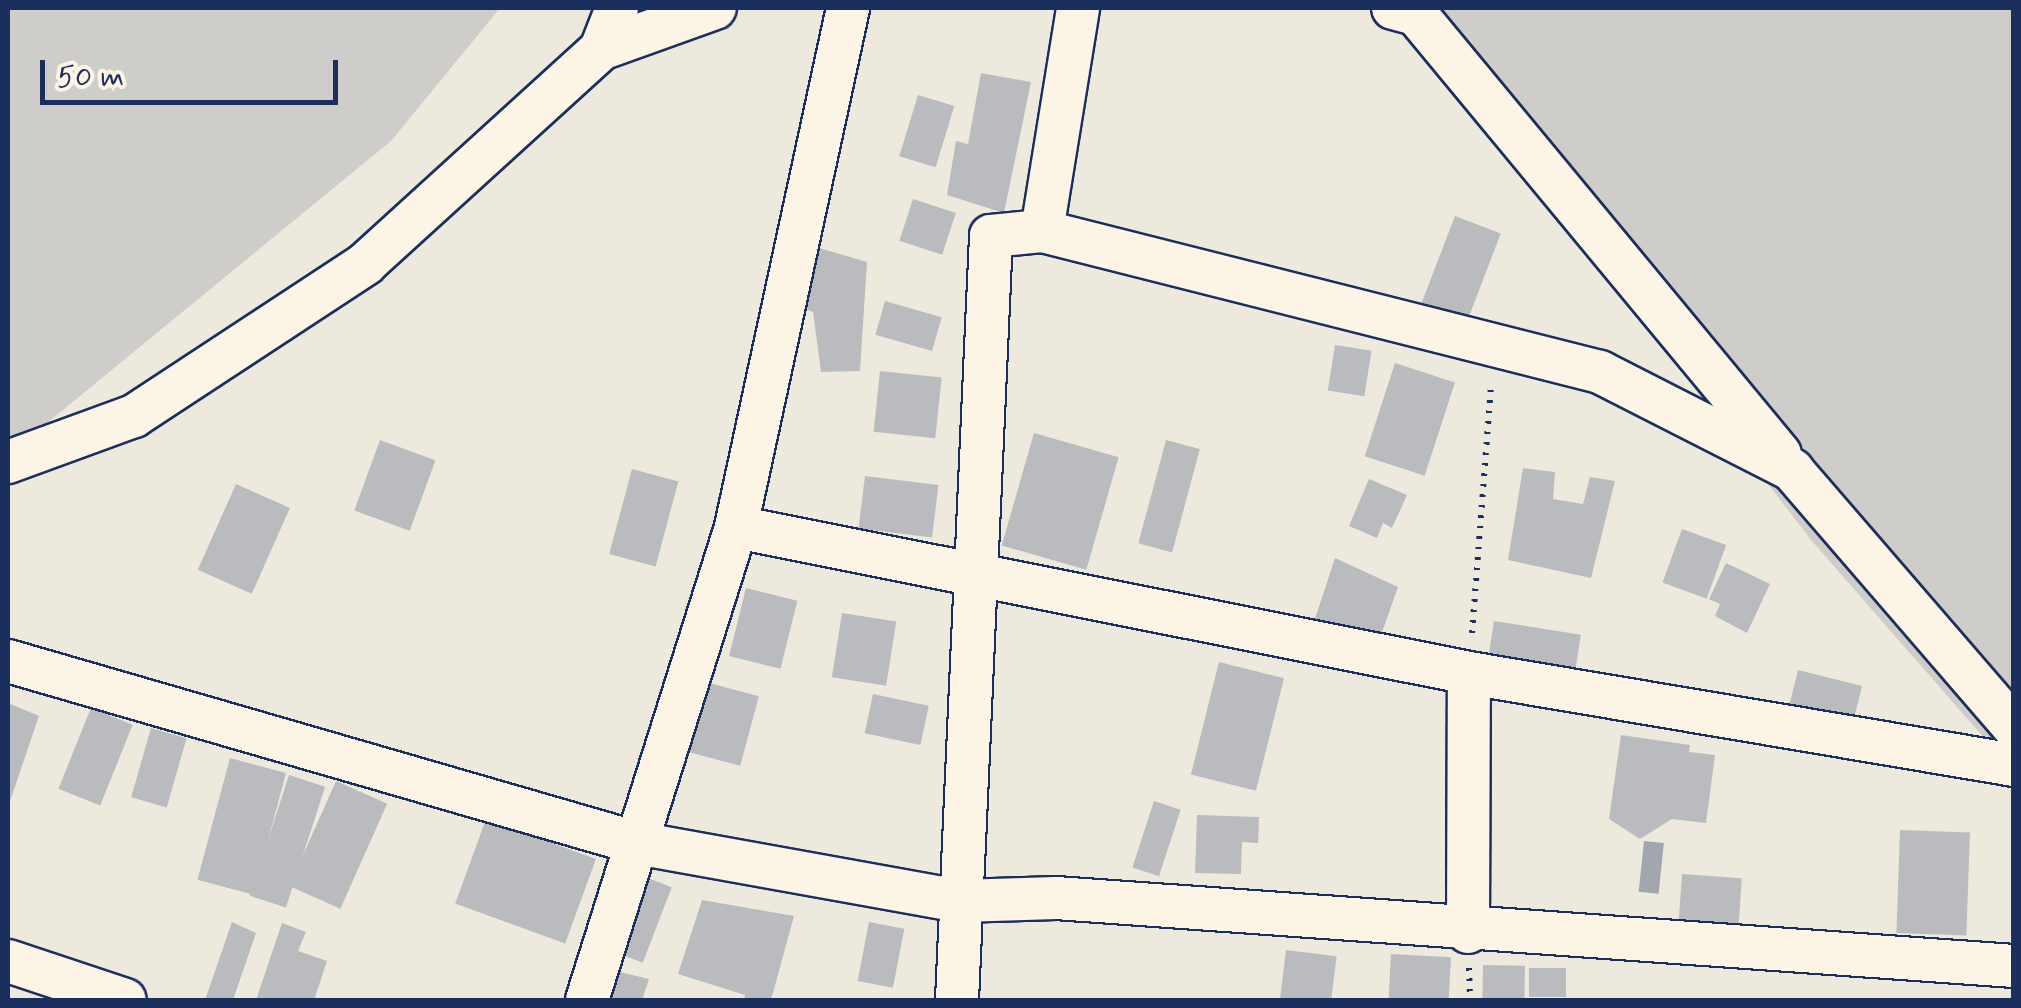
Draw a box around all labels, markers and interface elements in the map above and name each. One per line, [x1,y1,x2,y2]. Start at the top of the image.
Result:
scale bar [45,40,342,102]
text: 50 m [57,58,124,97]

